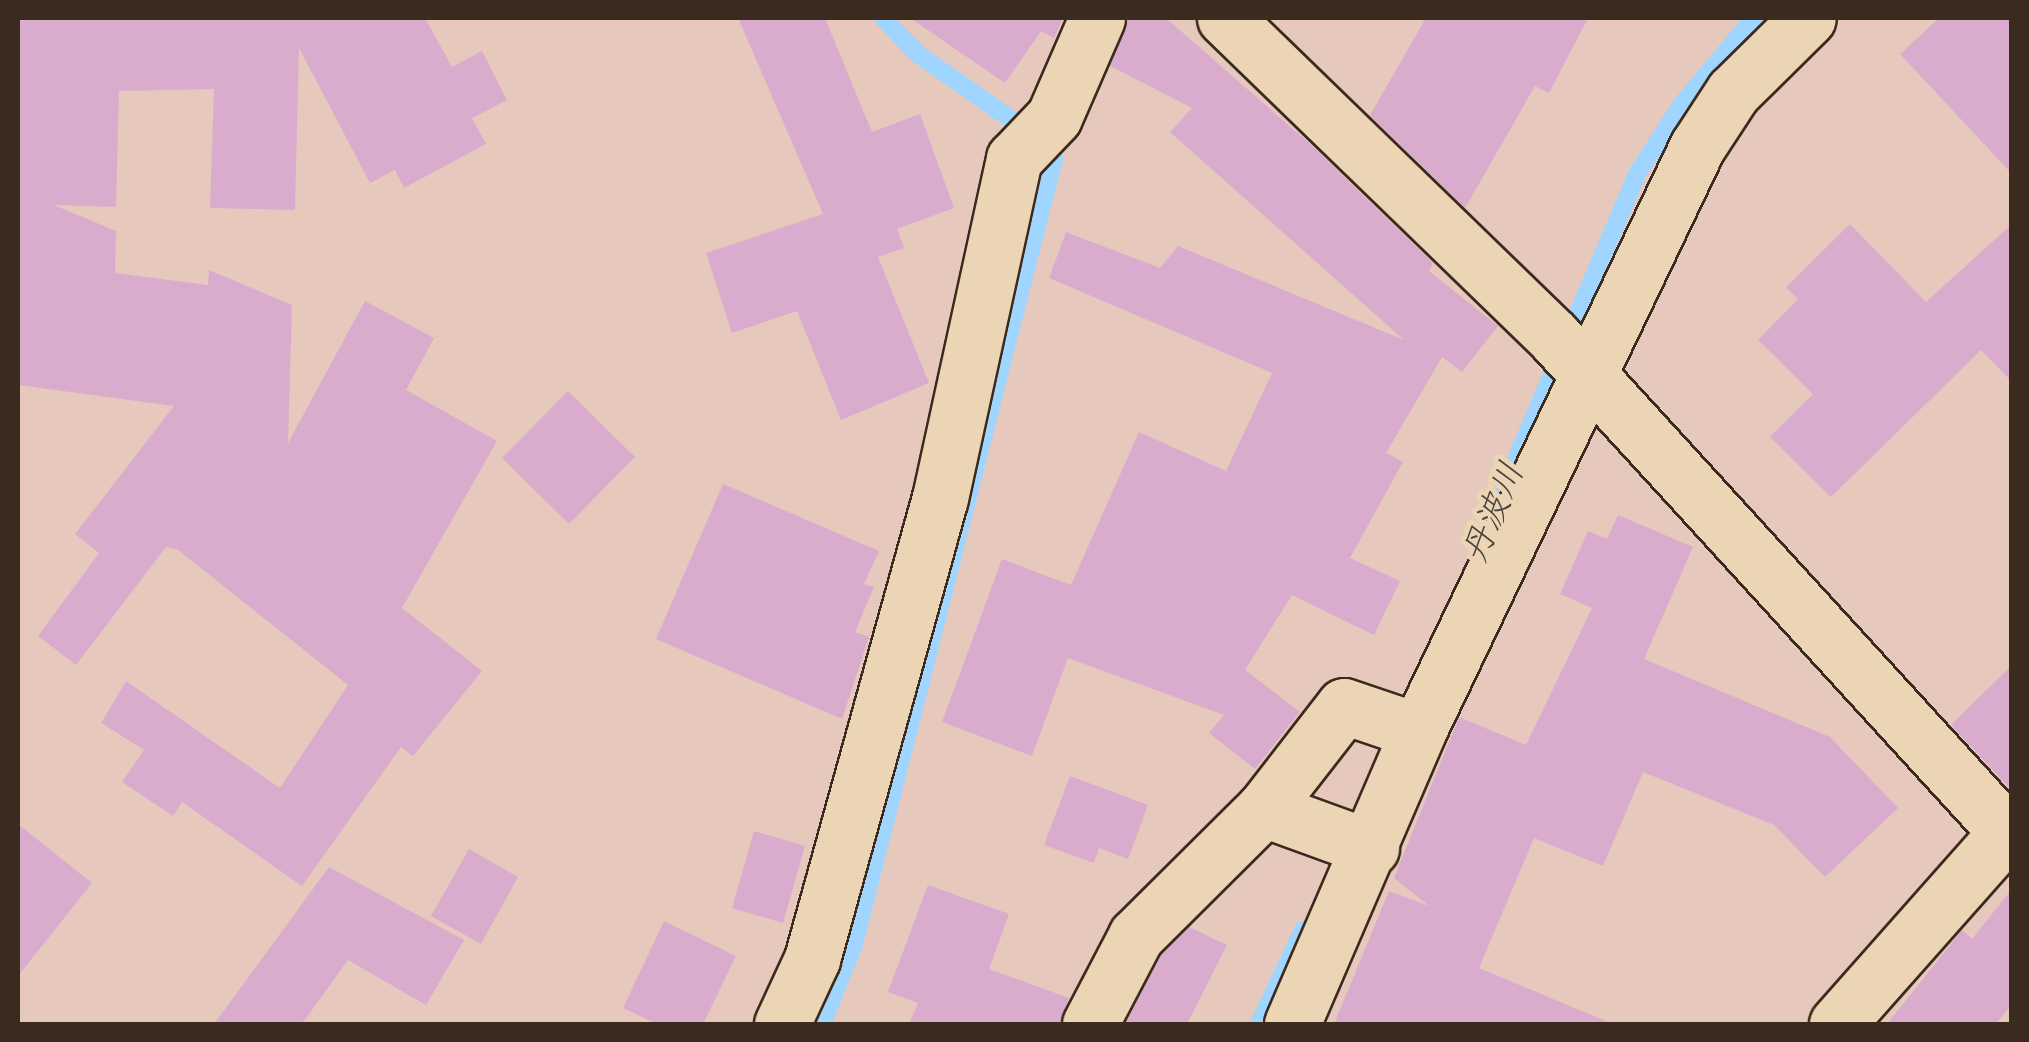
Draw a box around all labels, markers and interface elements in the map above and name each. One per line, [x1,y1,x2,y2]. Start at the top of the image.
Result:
water label: 丹波川 [1454,456,1534,570]

